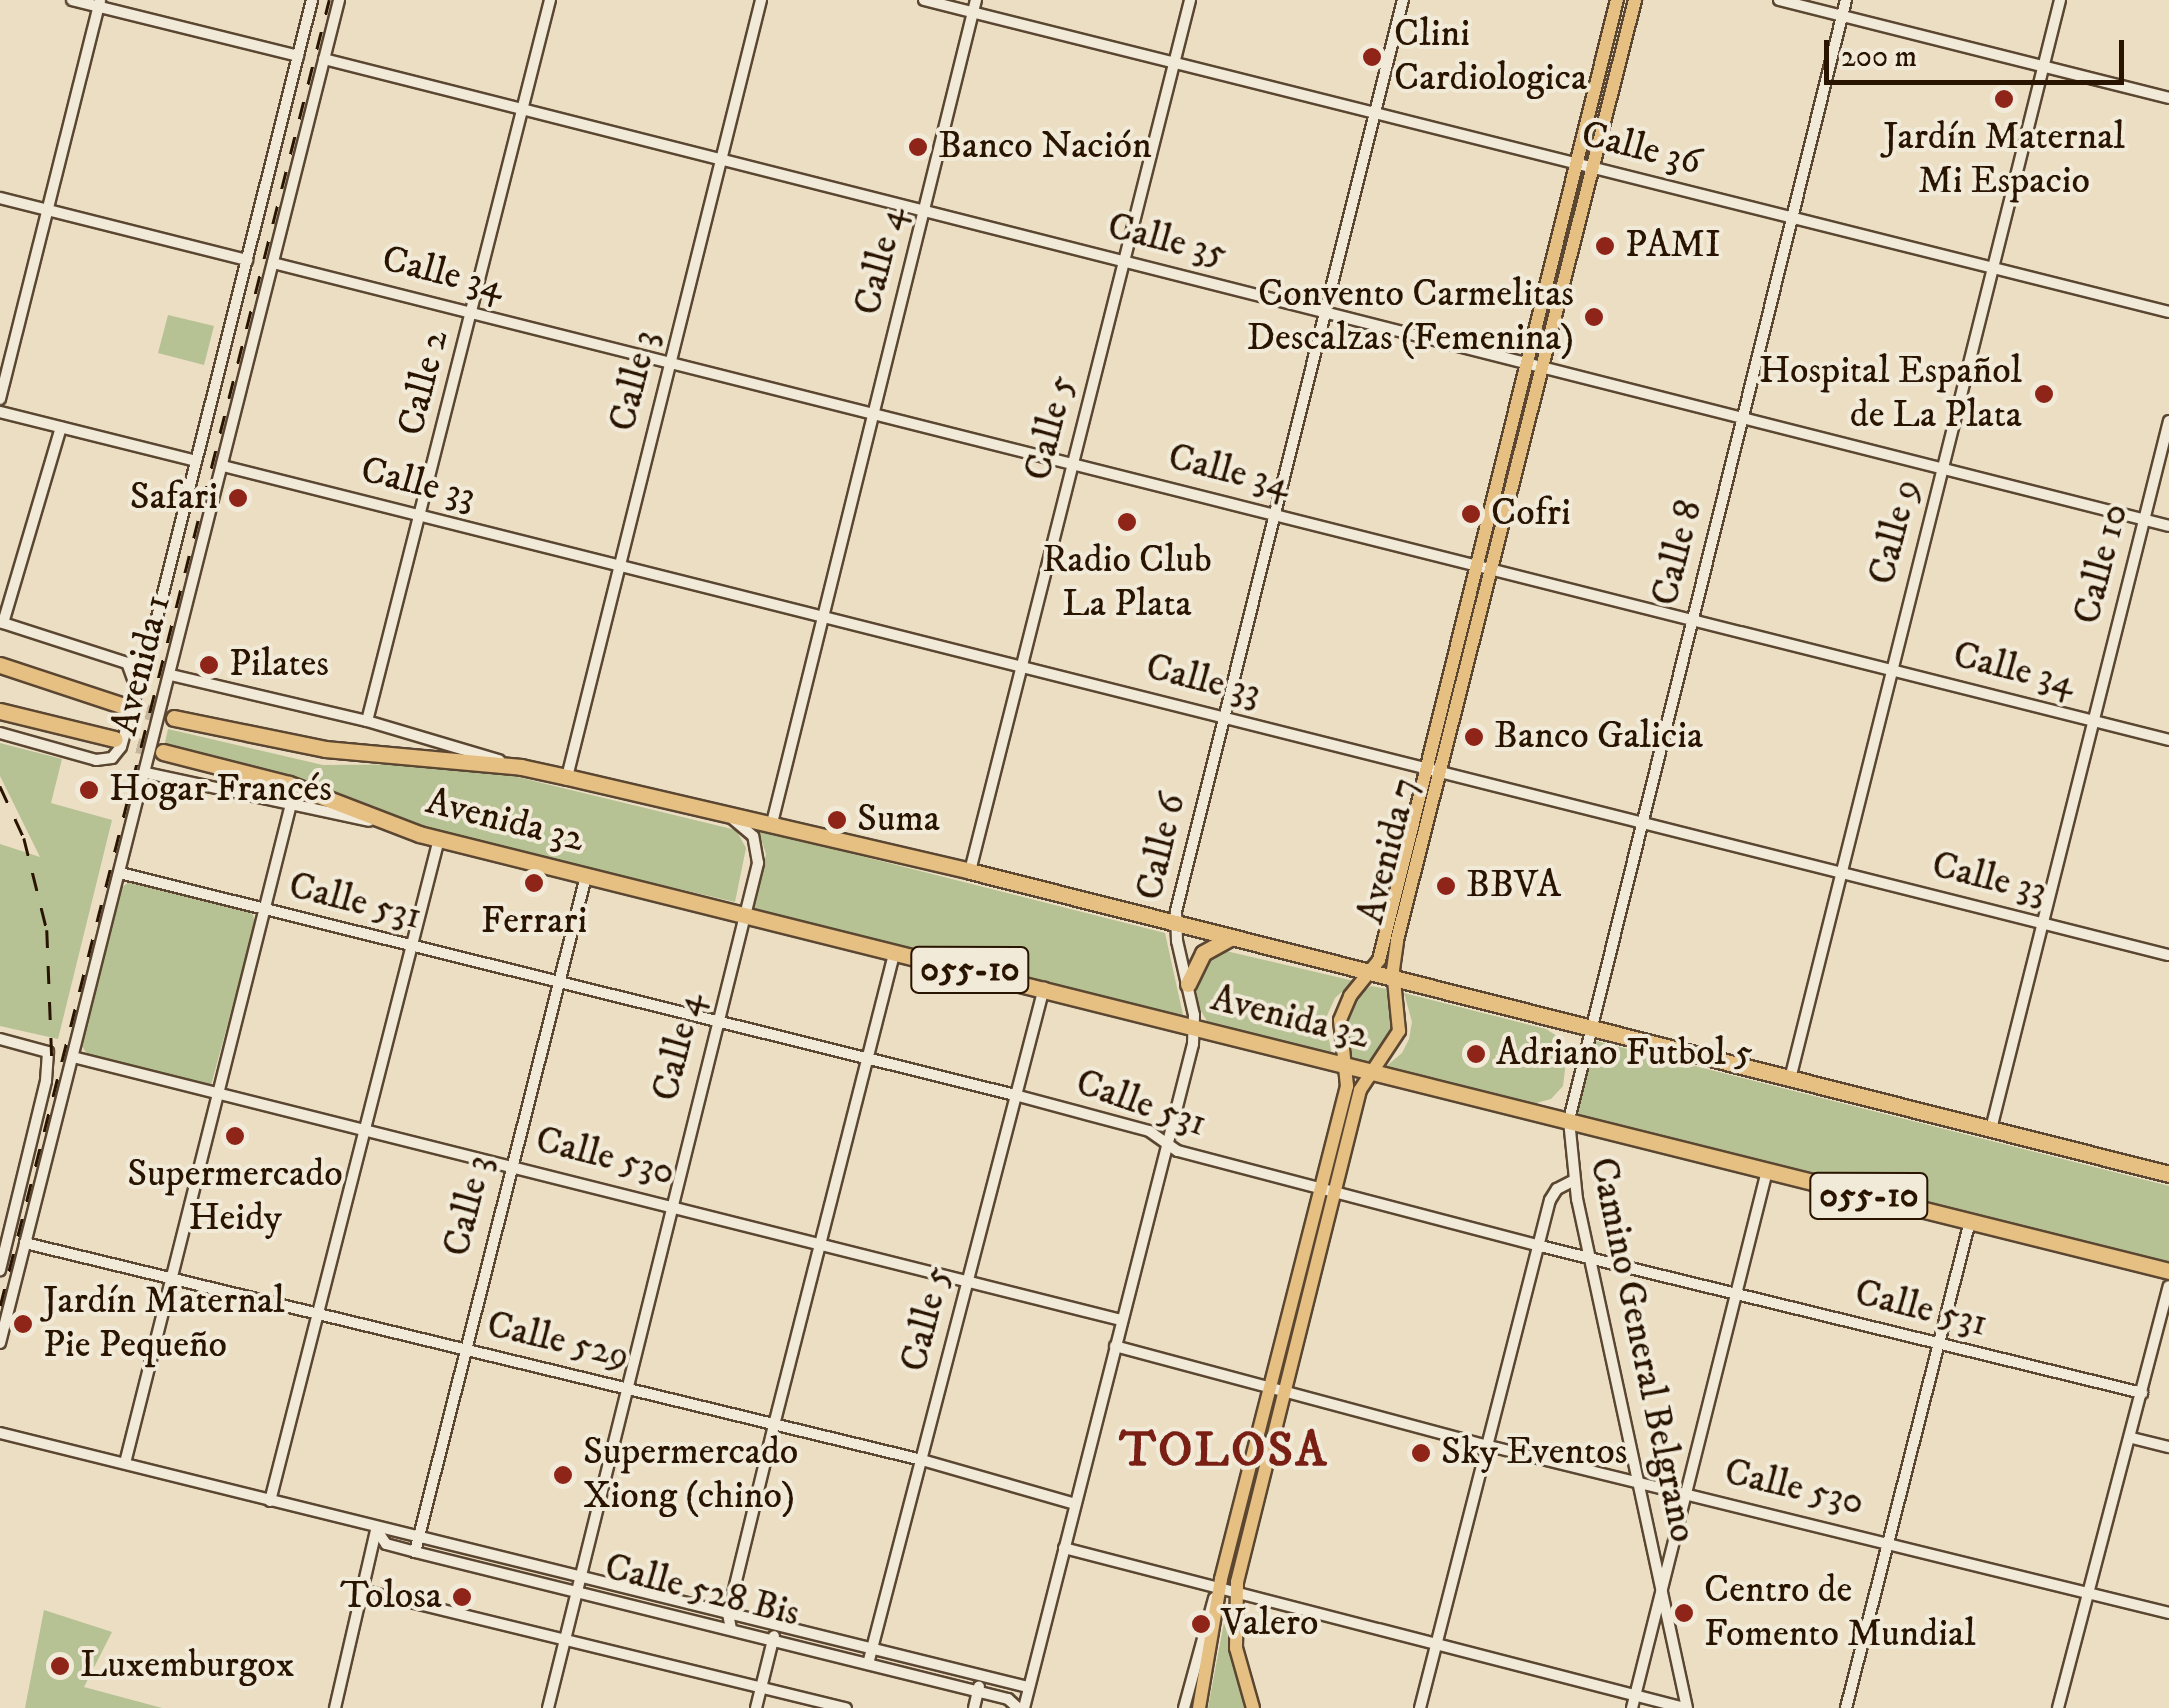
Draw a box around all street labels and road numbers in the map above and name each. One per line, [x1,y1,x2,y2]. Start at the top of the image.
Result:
street label: Calle 36 [1576,112,1706,186]
street label: Calle 4 [846,202,916,320]
street label: Calle 35 [1103,204,1231,278]
street label: Calle 34 [377,237,509,311]
street label: Calle 2 [389,326,459,440]
street label: Calle 3 [601,326,669,436]
street label: Calle 5 [1016,371,1086,485]
street label: Calle 34 [1163,435,1295,509]
street label: Calle 33 [356,448,480,520]
street label: Calle 9 [1860,475,1930,589]
street label: Calle 8 [1643,496,1713,610]
street label: Calle 10 [2065,499,2139,629]
street label: Avenida 1 [103,590,181,740]
street label: Calle 34 [1948,633,2080,707]
street label: Calle 33 [1141,645,1265,717]
street label: Avenida 7 [1349,773,1429,929]
street label: Avenida 32 [421,779,589,863]
street label: Calle 6 [1128,789,1196,905]
street label: Calle 33 [1927,843,2051,915]
street label: Calle 531 [284,864,426,940]
road number: 055-10 [910,940,1030,1000]
street label: Avenida 32 [1206,976,1374,1060]
street label: Calle 4 [644,988,714,1106]
street label: Calle 531 [1070,1060,1212,1148]
street label: Calle 530 [531,1118,679,1196]
street label: Calle 3 [435,1151,503,1261]
street label: Camino General Belgrano [1579,1154,1705,1546]
road number: 055-10 [1809,1166,1929,1226]
street label: Calle 5 [892,1262,962,1376]
street label: Calle 531 [1850,1271,1992,1347]
street label: Calle 529 [482,1303,634,1379]
street label: Calle 530 [1720,1450,1868,1526]
street label: Calle 528 Bis [600,1545,804,1637]

